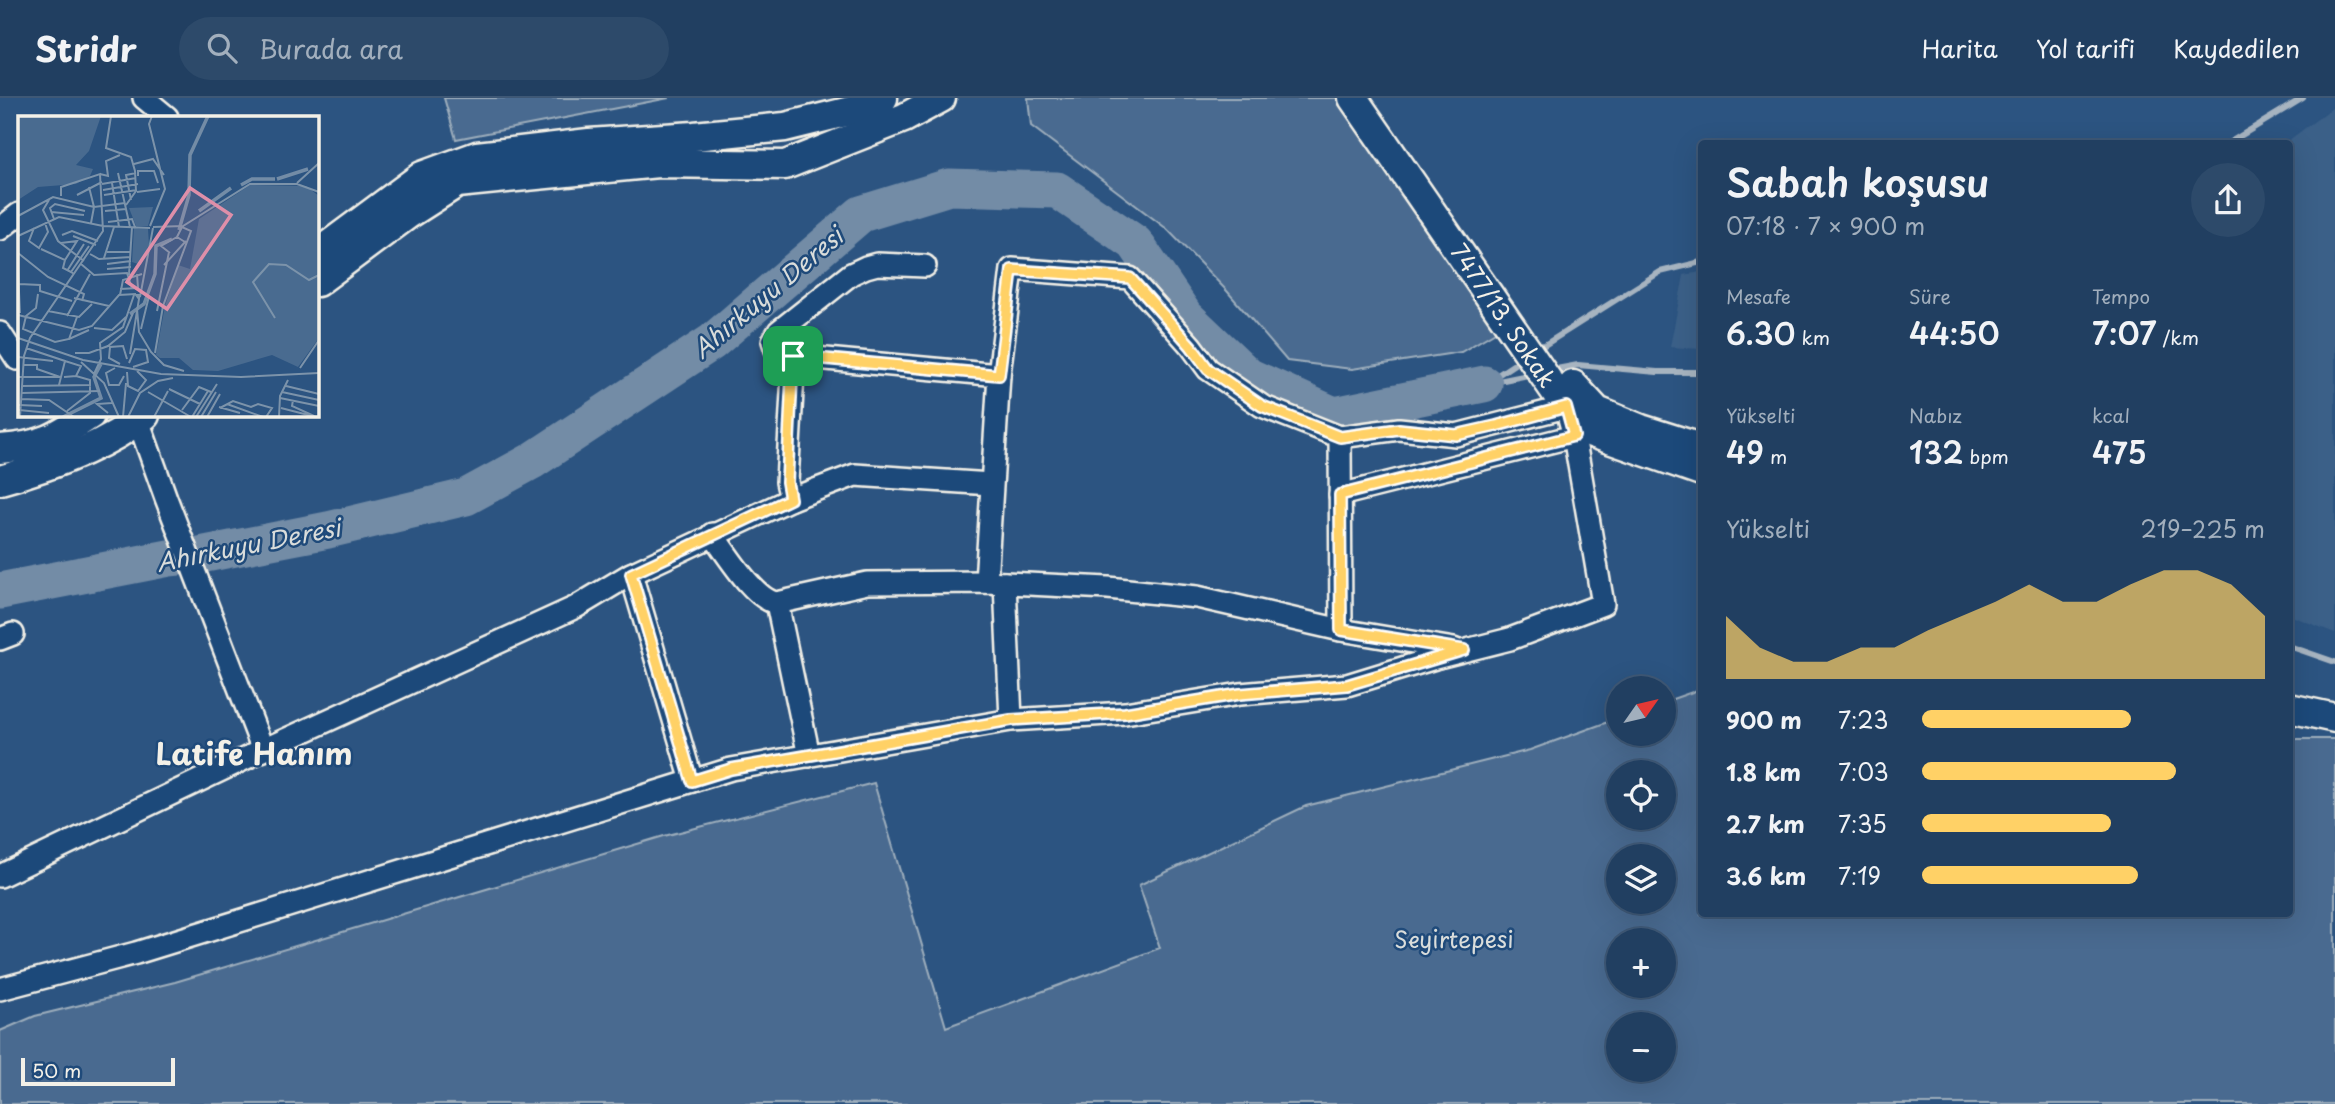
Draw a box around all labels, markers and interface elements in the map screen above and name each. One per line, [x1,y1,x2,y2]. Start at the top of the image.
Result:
search box [179,17,669,80]
text: Stridr [35,23,137,73]
icon: search [203,29,241,67]
text: Burada ara [259,29,403,68]
text: Harita [1922,30,1998,66]
text: Yol tarifi [2036,30,2135,66]
text: Kaydedilen [2173,30,2300,66]
inset map [18,116,318,416]
text: Sabah koşusu [1726,153,1990,210]
button: share [2191,163,2265,237]
text: 07:18 · 7 × 900 m [1726,208,1925,243]
water label: Ahırkuyu Deresi [684,216,853,366]
street label: 7477/13. Sokak [1443,236,1565,394]
text: Mesafe [1726,282,1791,310]
text: Süre [1909,282,1951,310]
text: Tempo [2092,282,2150,310]
text: 6.30 [1726,310,1795,355]
text: 44:50 [1909,310,2000,355]
text: 7:07 [2092,310,2156,355]
text: km [1795,323,1830,351]
text: /km [2156,323,2199,351]
pin [763,326,823,386]
icon: arrive [774,337,812,375]
text: Yükselti [1726,401,1795,429]
text: Nabız [1909,401,1962,429]
text: kcal [2092,401,2130,429]
text: 49 [1726,429,1764,474]
text: 132 [1909,429,1963,474]
text: 475 [2092,429,2147,474]
text: m [1764,442,1787,470]
text: bpm [1963,442,2009,470]
water label: Ahırkuyu Deresi [153,508,347,579]
text: Yükselti [1726,511,1810,546]
text: 219–225 m [2140,511,2265,546]
north arrow [1606,676,1676,746]
map controls [1606,676,1676,1082]
text: 900 m [1726,702,1802,737]
text: 7:23 [1838,702,1888,737]
district label: Latife Hanım [155,730,353,775]
text: 1.8 km [1726,754,1801,789]
text: 7:03 [1838,754,1889,789]
button: locate [1606,760,1676,830]
text: 2.7 km [1726,806,1805,841]
text: 7:35 [1838,806,1887,841]
button: layers [1606,844,1676,914]
text: 3.6 km [1726,858,1806,893]
text: 7:19 [1838,858,1881,893]
park label: Seyirtepesi [1394,921,1514,956]
button: + [1606,928,1676,998]
button: − [1606,1012,1676,1082]
scale bar [21,1055,175,1087]
text: 50 m [32,1056,81,1084]

